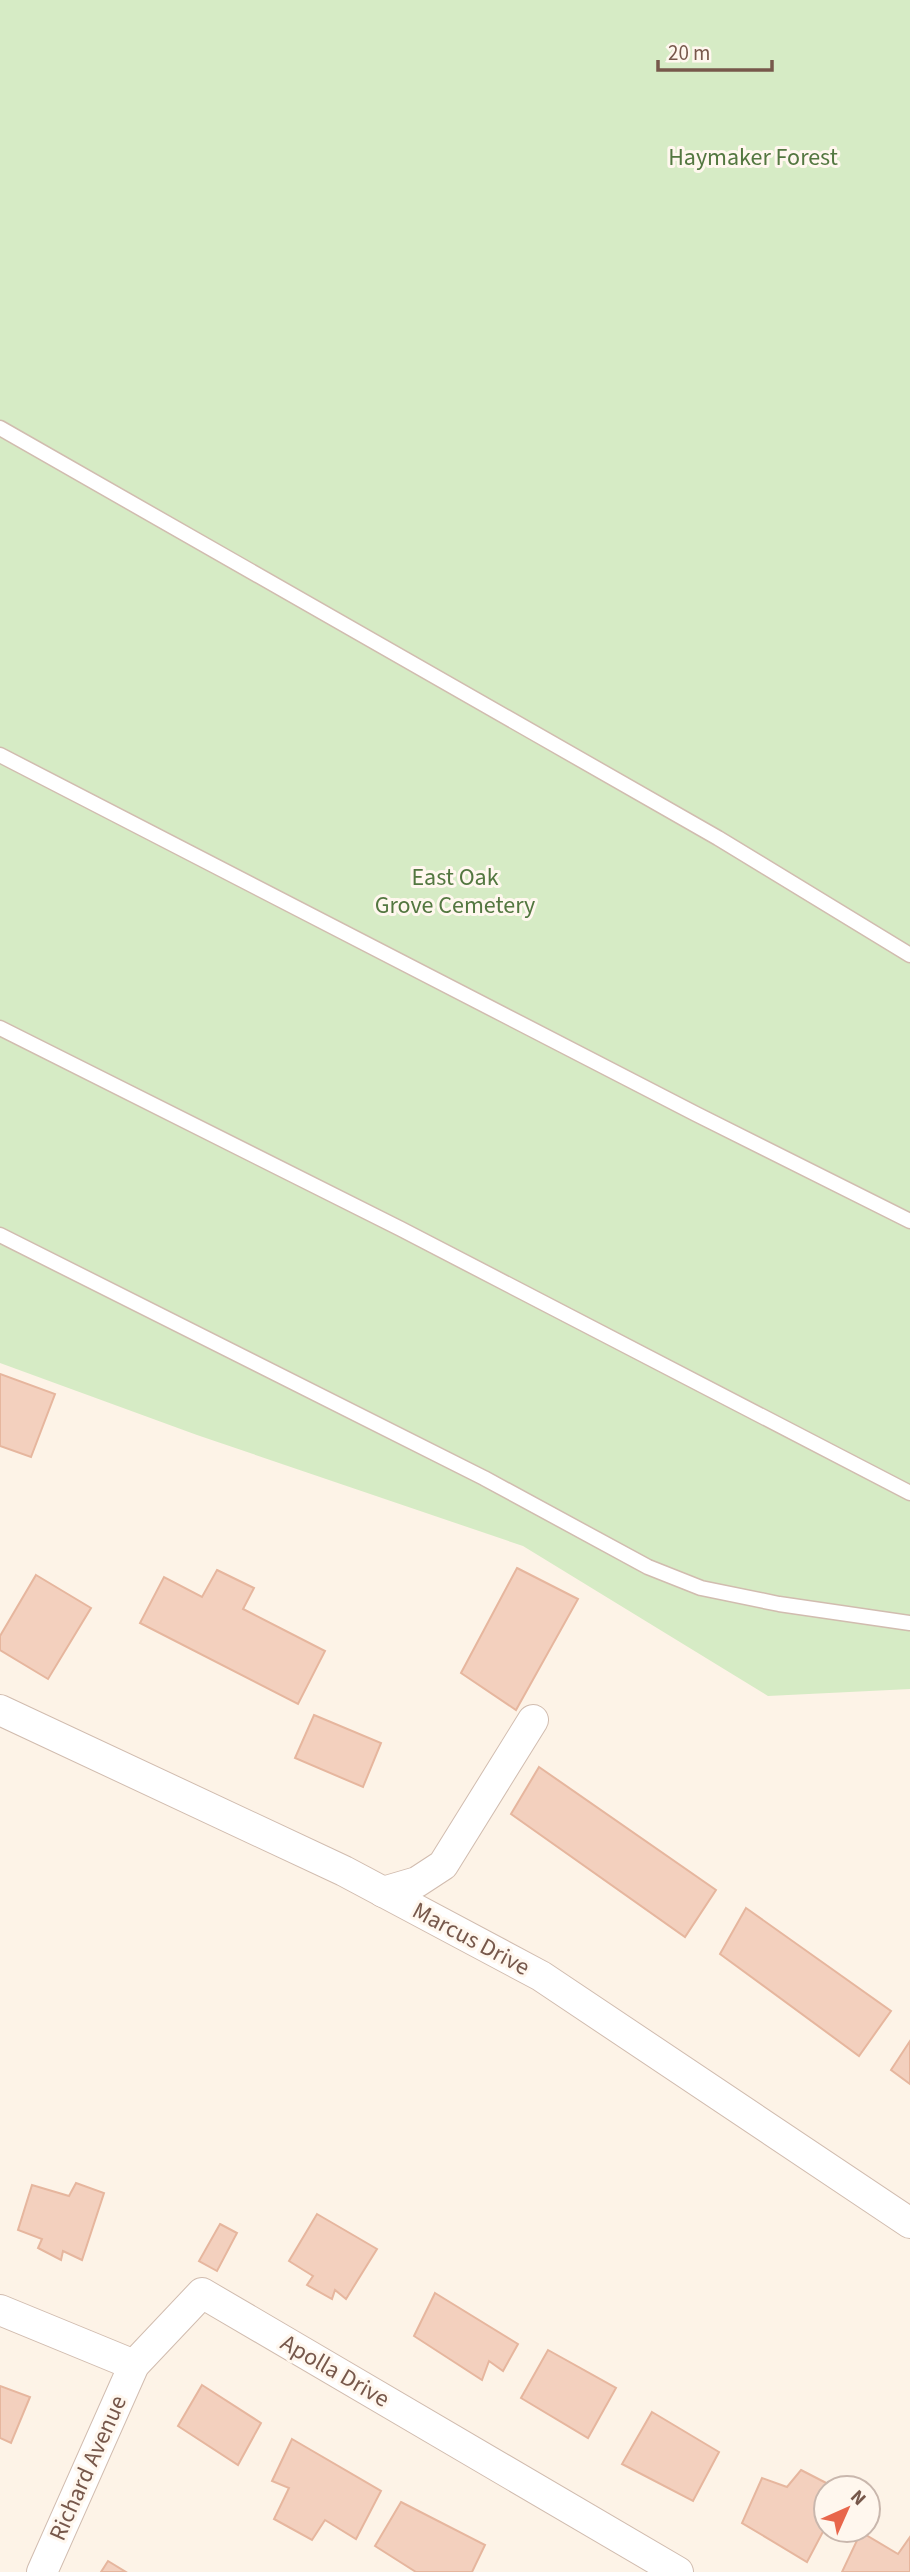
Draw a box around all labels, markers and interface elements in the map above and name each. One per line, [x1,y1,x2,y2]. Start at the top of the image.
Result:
scale bar [658,28,772,72]
text: 20 m [668,38,710,68]
park label: Haymaker Forest [668,140,838,175]
park label: East Oak Grove Cemetery [375,860,535,923]
street label: Marcus Drive [406,1893,536,1985]
street label: Apolla Drive [274,2326,396,2416]
street label: Richard Avenue [40,2390,136,2546]
north arrow [812,2474,882,2544]
text: N [844,2484,872,2512]

